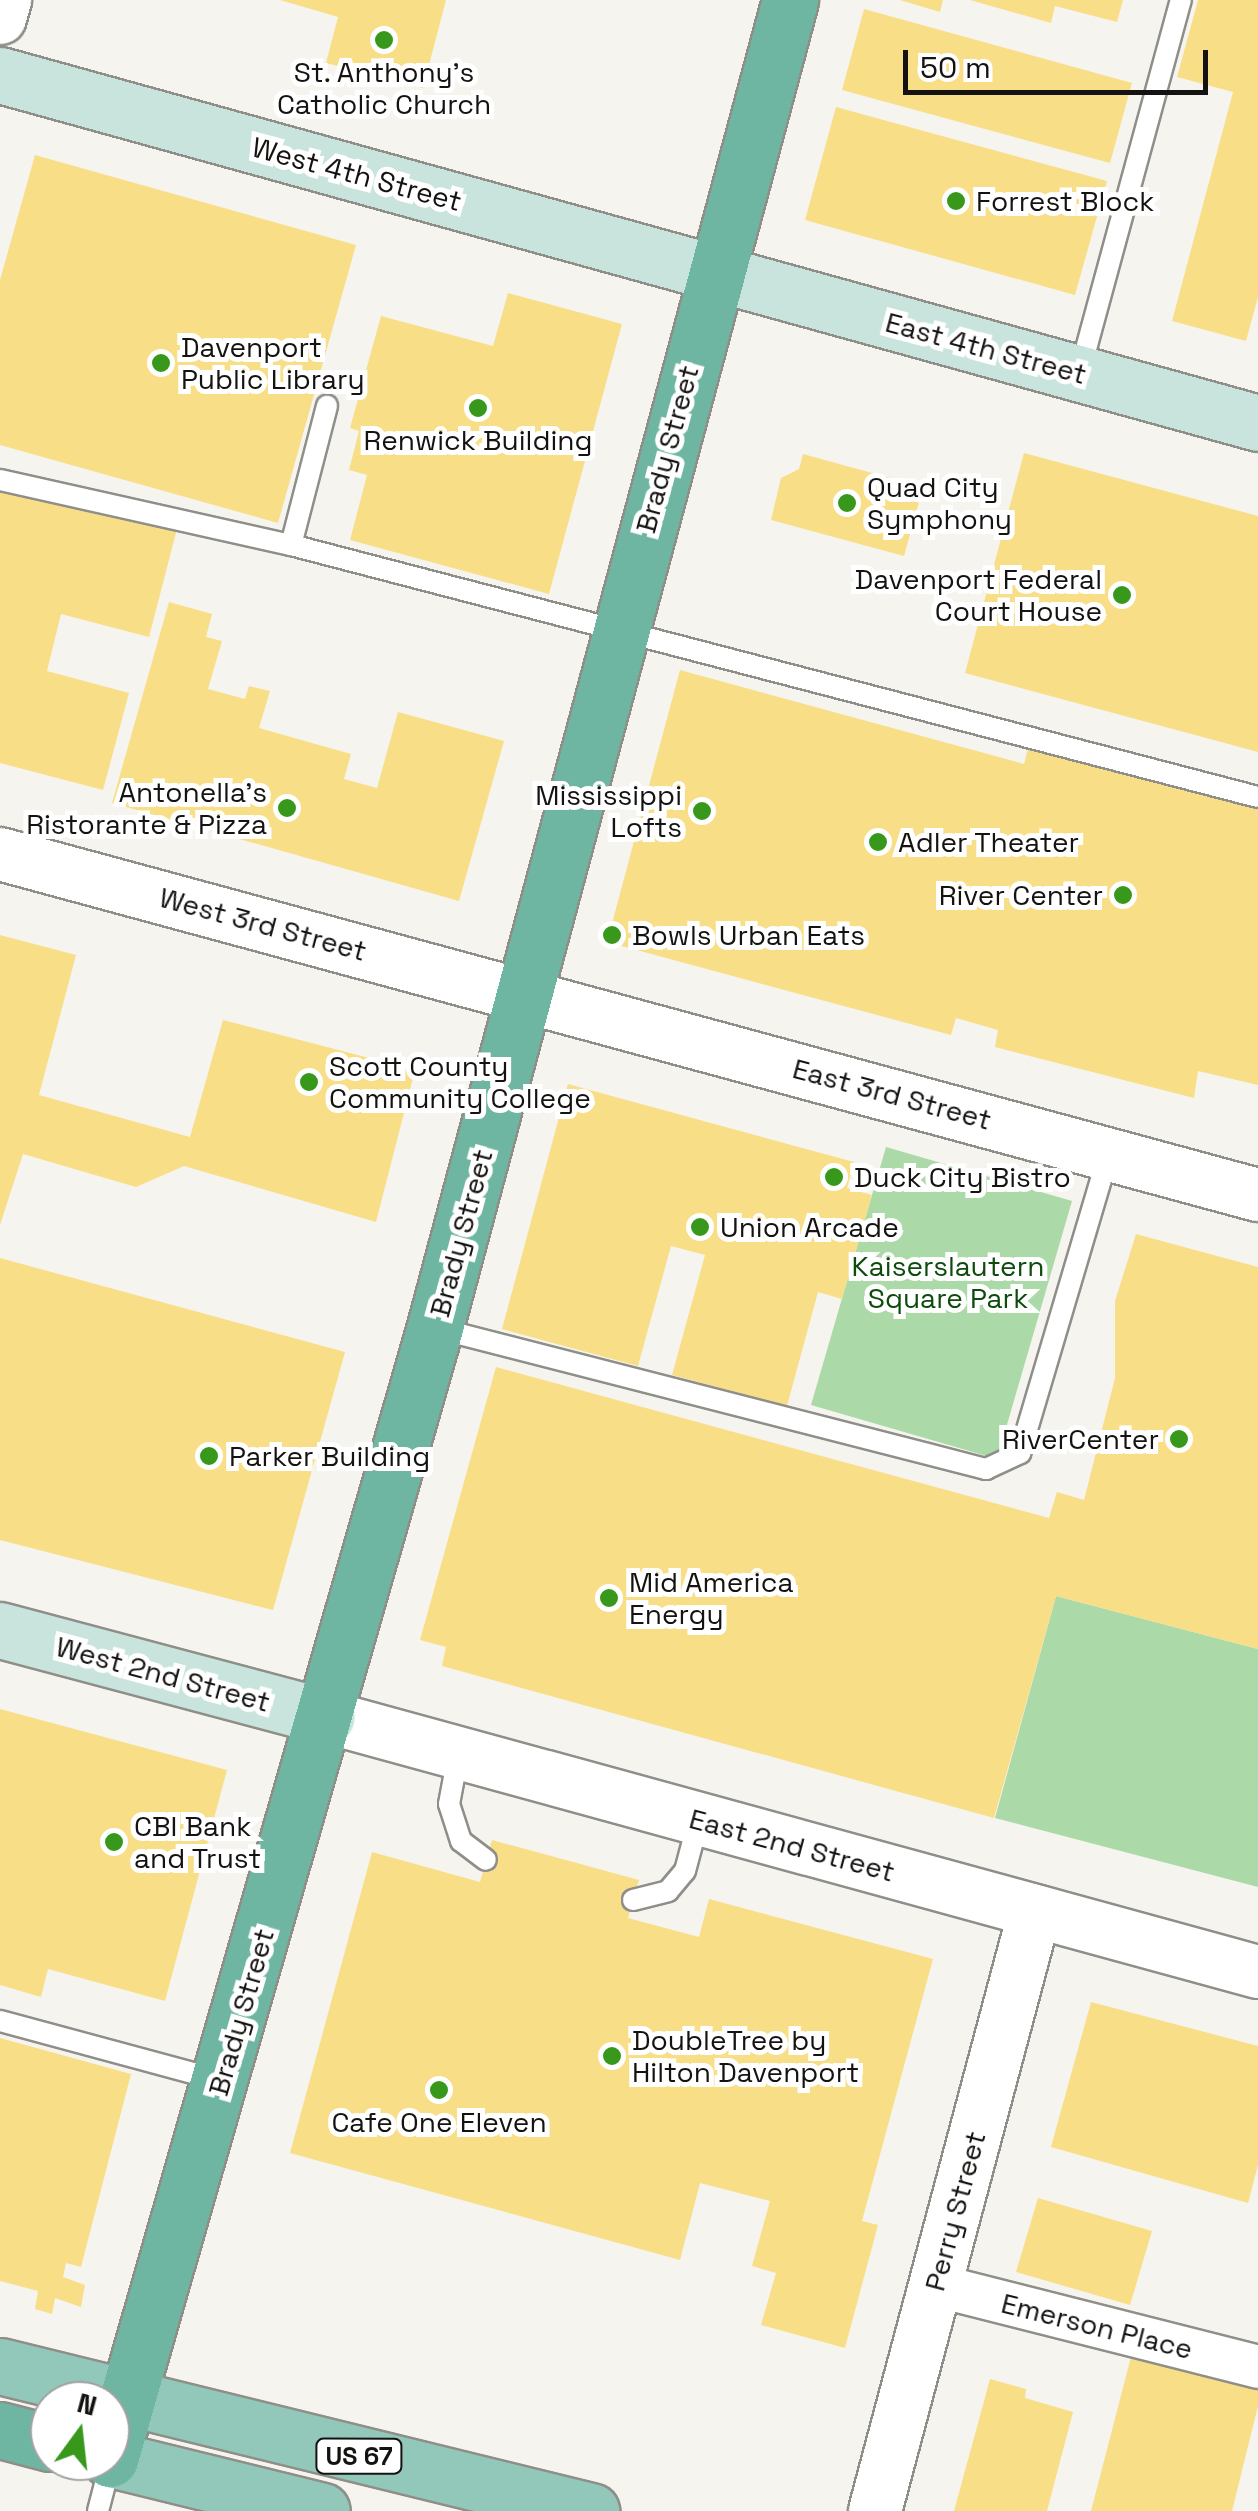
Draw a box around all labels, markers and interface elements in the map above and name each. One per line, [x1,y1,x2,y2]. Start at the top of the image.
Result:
marker: St. Anthony's Catholic Church [373,29,395,51]
scale bar [908,30,1213,92]
text: 50 m [920,48,991,87]
place label: St. Anthony's Catholic Church [277,55,491,121]
street label: West 4th Street [249,130,465,218]
place label: Forrest Block [976,184,1154,218]
marker: Forrest Block [945,190,967,212]
street label: East 4th Street [882,305,1090,391]
place label: Davenport Public Library [181,330,365,396]
marker: Davenport Public Library [150,352,172,374]
street label: Brady Street [628,361,706,537]
marker: Renwick Building [467,397,489,419]
place label: Renwick Building [364,423,592,457]
place label: Quad City Symphony [867,470,1012,536]
marker: Quad City Symphony [836,492,858,514]
place label: Davenport Federal Court House [855,562,1102,628]
marker: Davenport Federal Court House [1111,584,1133,606]
place label: Antonella's Ristorante & Pizza [26,775,267,841]
place label: Mississippi Lofts [535,778,682,844]
marker: Antonella's Ristorante & Pizza [276,797,298,819]
marker: Mississippi Lofts [691,800,713,822]
place label: Adler Theater [898,825,1080,859]
marker: Adler Theater [867,831,889,853]
place label: River Center [939,878,1103,912]
street label: West 3rd Street [156,880,370,968]
marker: River Center [1112,884,1134,906]
place label: Bowls Urban Eats [632,918,865,952]
marker: Bowls Urban Eats [601,924,623,946]
place label: Scott County Community College [329,1049,591,1115]
street label: East 3rd Street [789,1051,995,1137]
marker: Scott County Community College [298,1071,320,1093]
street label: Brady Street [422,1145,500,1321]
place label: Duck City Bistro [854,1160,1071,1194]
marker: Duck City Bistro [823,1166,845,1188]
place label: Union Arcade [720,1210,899,1244]
marker: Union Arcade [689,1216,711,1238]
park label: Kaiserslautern Square Park [852,1249,1044,1315]
place label: RiverCenter [1002,1422,1159,1456]
marker: RiverCenter [1168,1428,1190,1450]
place label: Parker Building [229,1439,430,1473]
marker: Parker Building [198,1445,220,1467]
place label: Mid America Energy [629,1565,794,1631]
marker: Mid America Energy [598,1587,620,1609]
street label: West 2nd Street [52,1629,274,1719]
street label: East 2nd Street [686,1801,898,1889]
place label: CBI Bank and Trust [134,1809,262,1875]
marker: CBI Bank and Trust [103,1831,125,1853]
street label: Brady Street [201,1925,281,2099]
place label: DoubleTree by Hilton Davenport [632,2023,859,2089]
marker: DoubleTree by Hilton Davenport [601,2045,623,2067]
marker: Cafe One Eleven [428,2079,450,2101]
place label: Cafe One Eleven [331,2105,547,2139]
street label: Perry Street [918,2127,992,2295]
street label: Emerson Place [998,2286,1196,2366]
north arrow [30,2381,130,2481]
text: N [74,2384,101,2424]
road number: US 67 [314,2436,404,2476]

